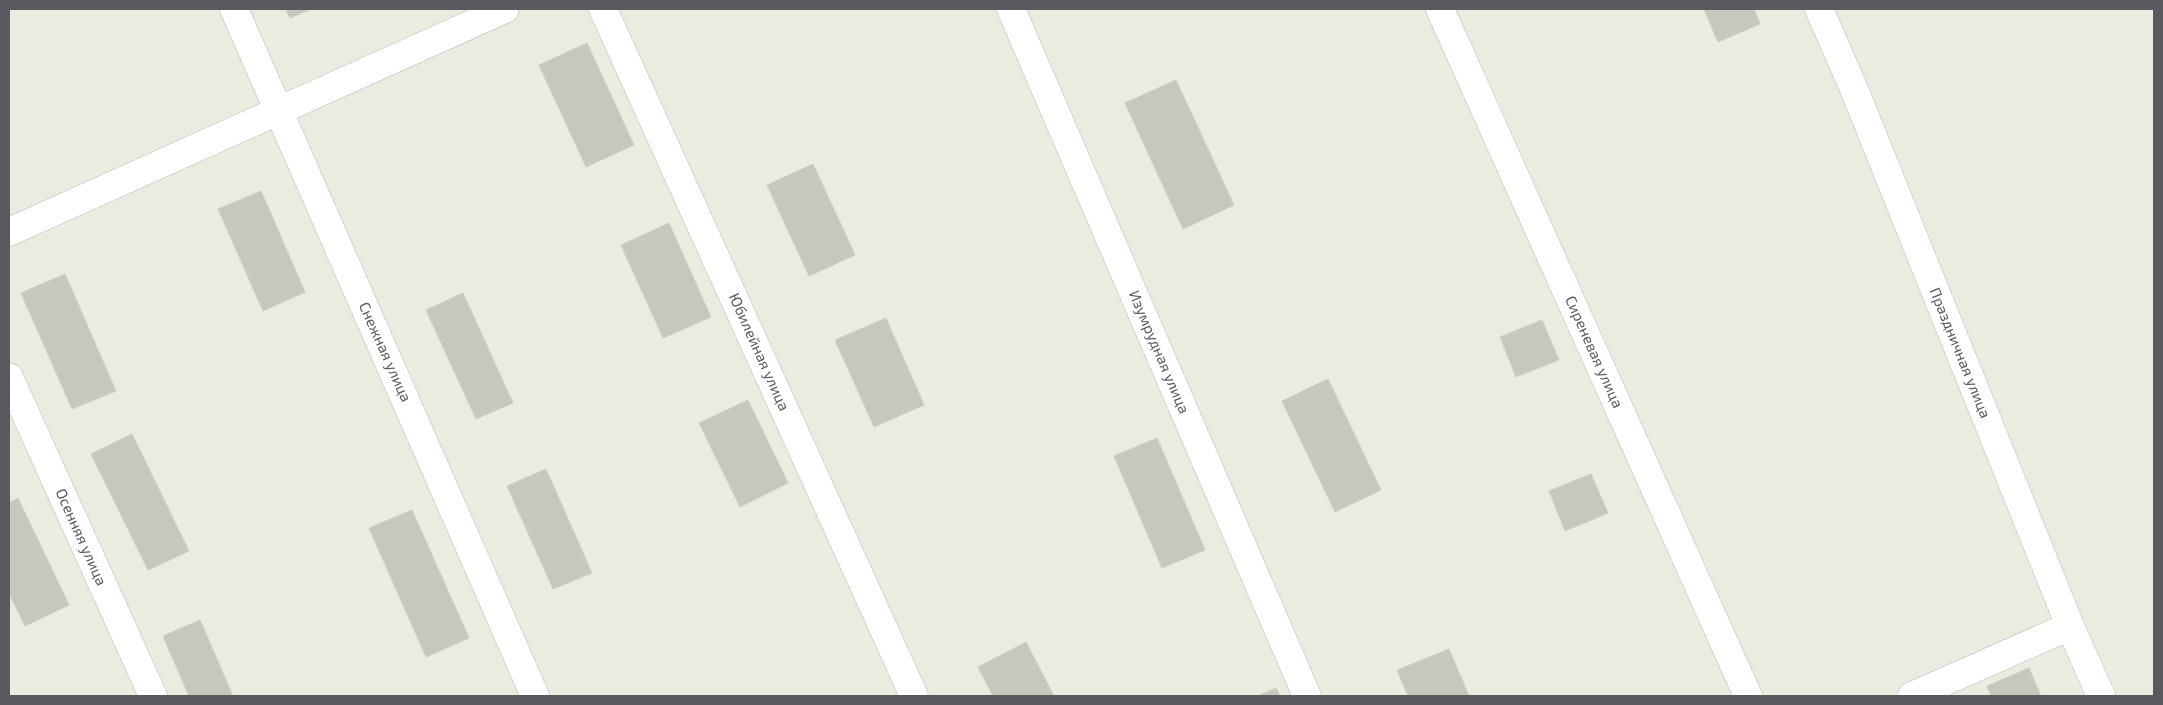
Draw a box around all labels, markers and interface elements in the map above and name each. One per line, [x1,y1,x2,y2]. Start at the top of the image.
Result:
street label: Праздничная улица [1926,285,1995,421]
street label: Изумрудная улица [1125,287,1194,416]
street label: Юбилейная улица [725,290,794,414]
street label: Сиреневая улица [1561,293,1628,411]
street label: Снежная улица [355,299,416,405]
street label: Осенняя улица [52,485,111,588]

